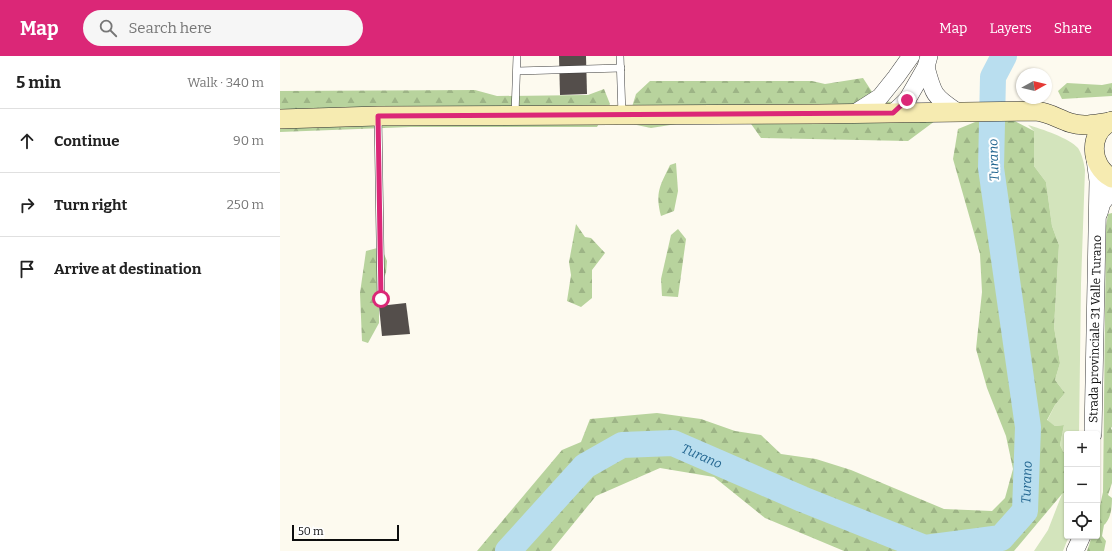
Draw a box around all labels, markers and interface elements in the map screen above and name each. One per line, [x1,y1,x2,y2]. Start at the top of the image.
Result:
search box [83,10,363,46]
text: Map [20,17,59,40]
icon: search [97,17,119,39]
text: Search here [129,19,212,37]
text: Map [939,20,967,37]
text: Layers [989,20,1032,37]
text: Share [1054,20,1092,37]
north arrow [1016,68,1052,104]
text: 5 min [16,72,61,93]
text: Walk · 340 m [187,75,264,90]
route end [898,91,916,109]
icon: ahead [16,130,38,152]
text: Continue [54,132,120,150]
text: 90 m [233,133,264,148]
water label: Turano [985,138,1002,182]
icon: right [16,194,38,216]
text: Turn right [54,196,127,214]
text: 250 m [227,197,264,212]
street label: Strada provinciale 31 Valle Turano [1086,235,1104,423]
icon: arrive [16,258,38,280]
text: Arrive at destination [54,260,201,278]
route start [372,290,390,308]
map controls [1064,431,1100,539]
button: + [1064,431,1100,467]
water label: Turano [679,441,725,471]
water label: Turano [1018,460,1035,504]
button: − [1064,467,1100,503]
button: locate [1064,503,1100,539]
scale bar [292,523,399,542]
text: 50 m [298,525,324,538]

